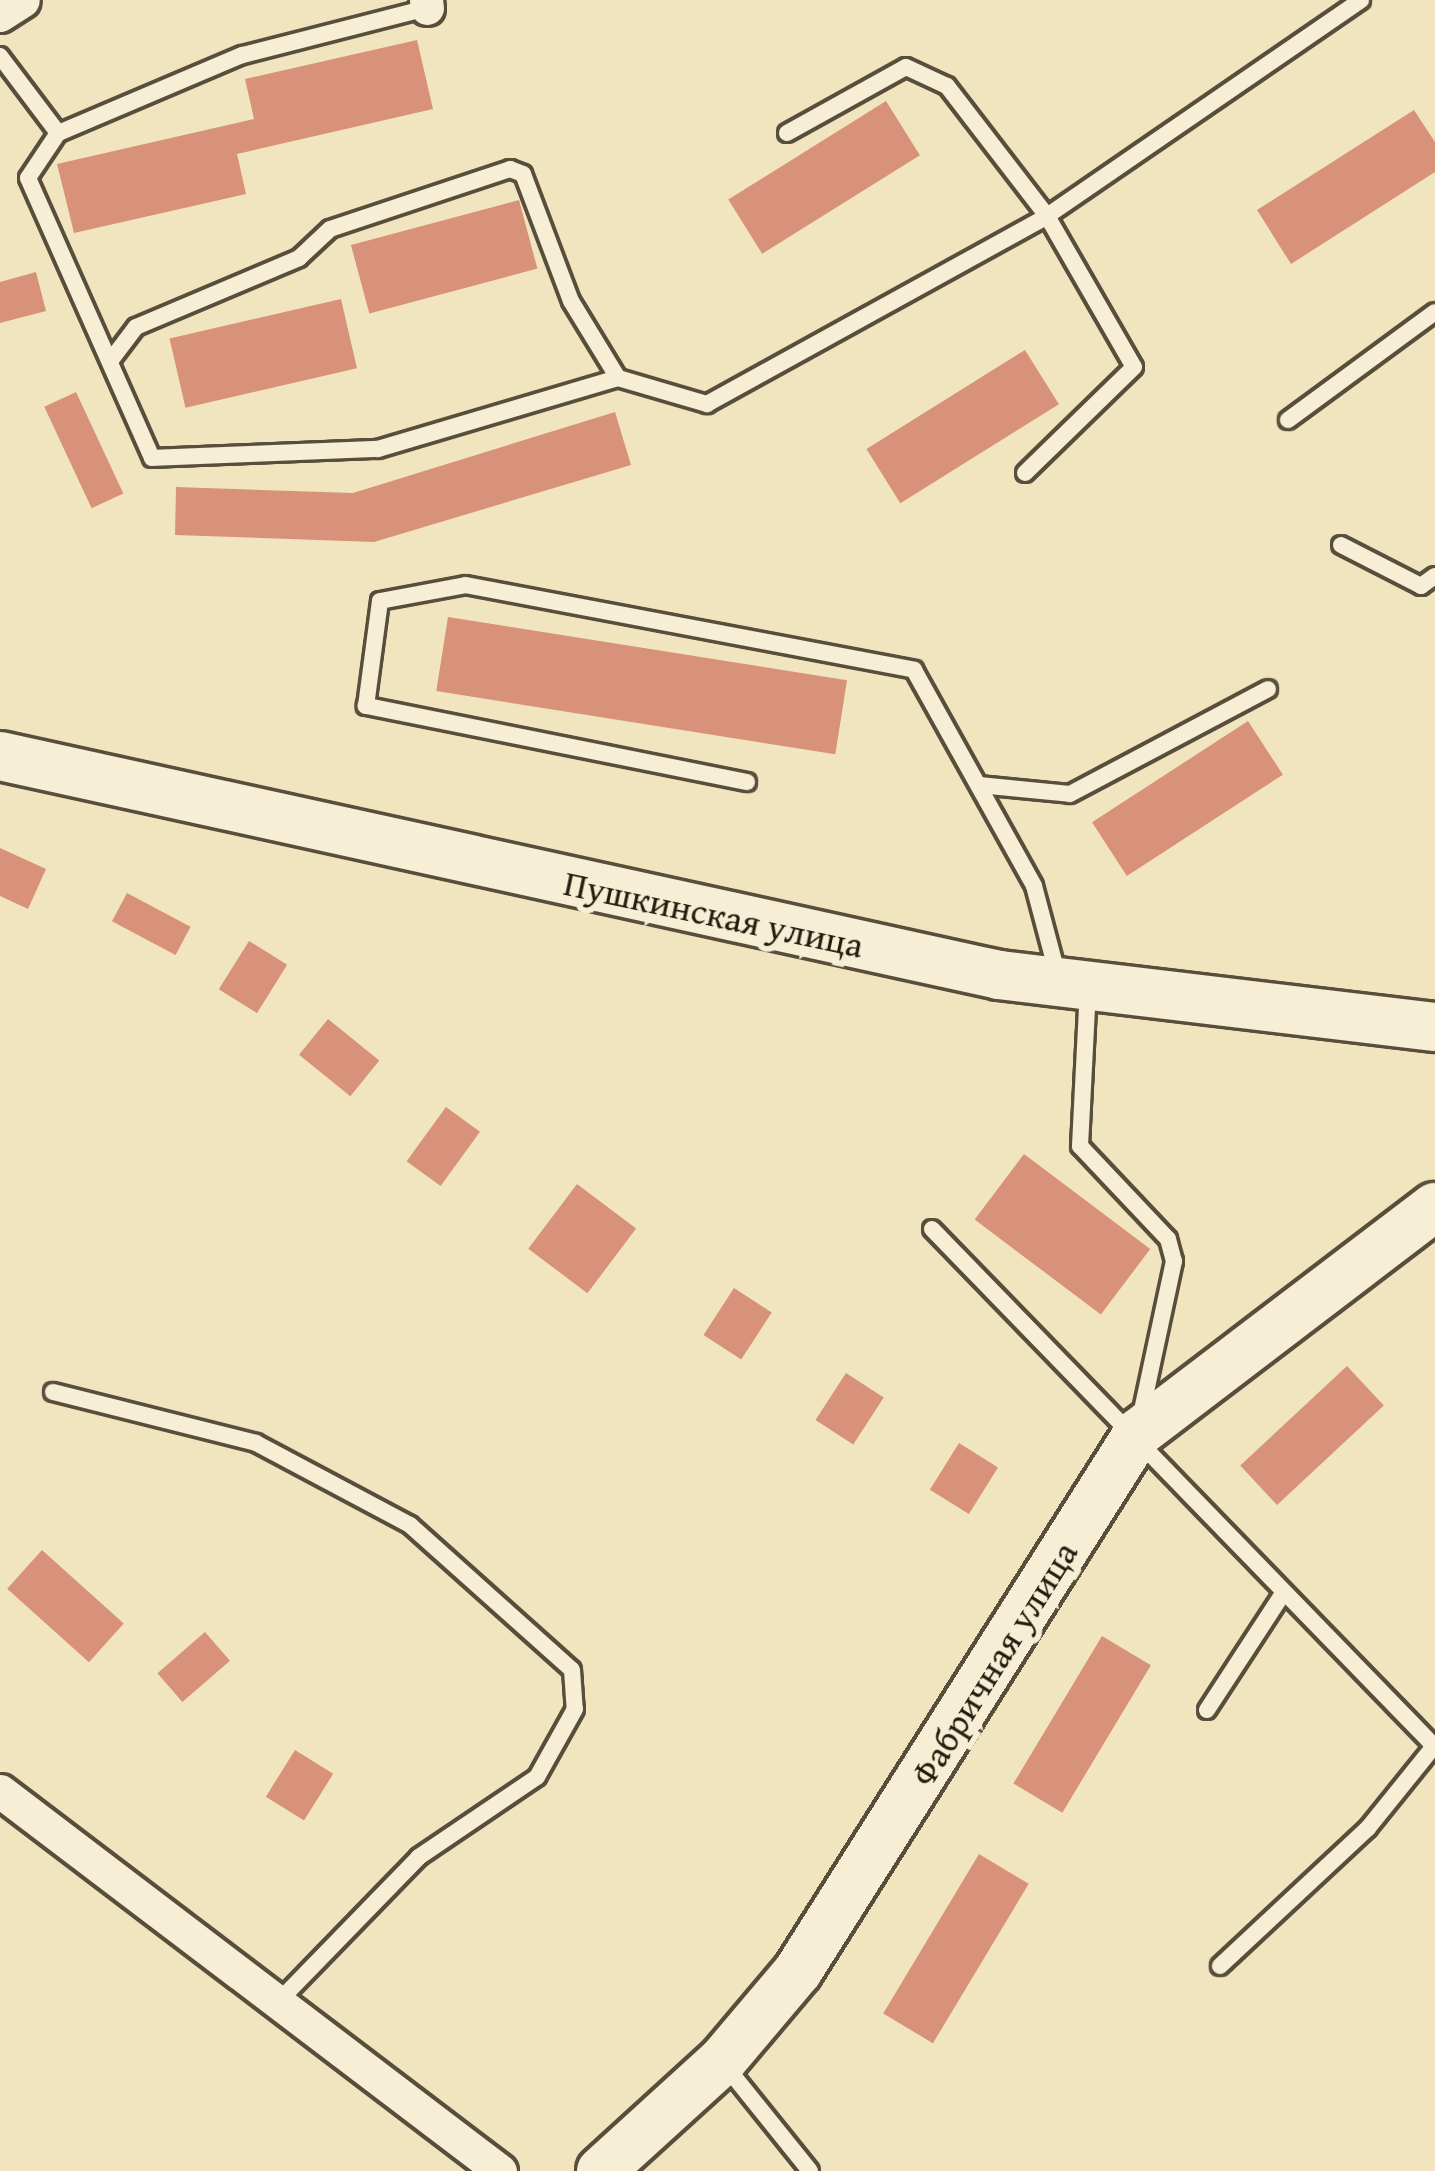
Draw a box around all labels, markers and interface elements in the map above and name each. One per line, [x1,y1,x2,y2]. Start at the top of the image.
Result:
street label: Пушкинская улица [560,860,868,966]
street label: Фабричная улица [900,1533,1086,1793]

